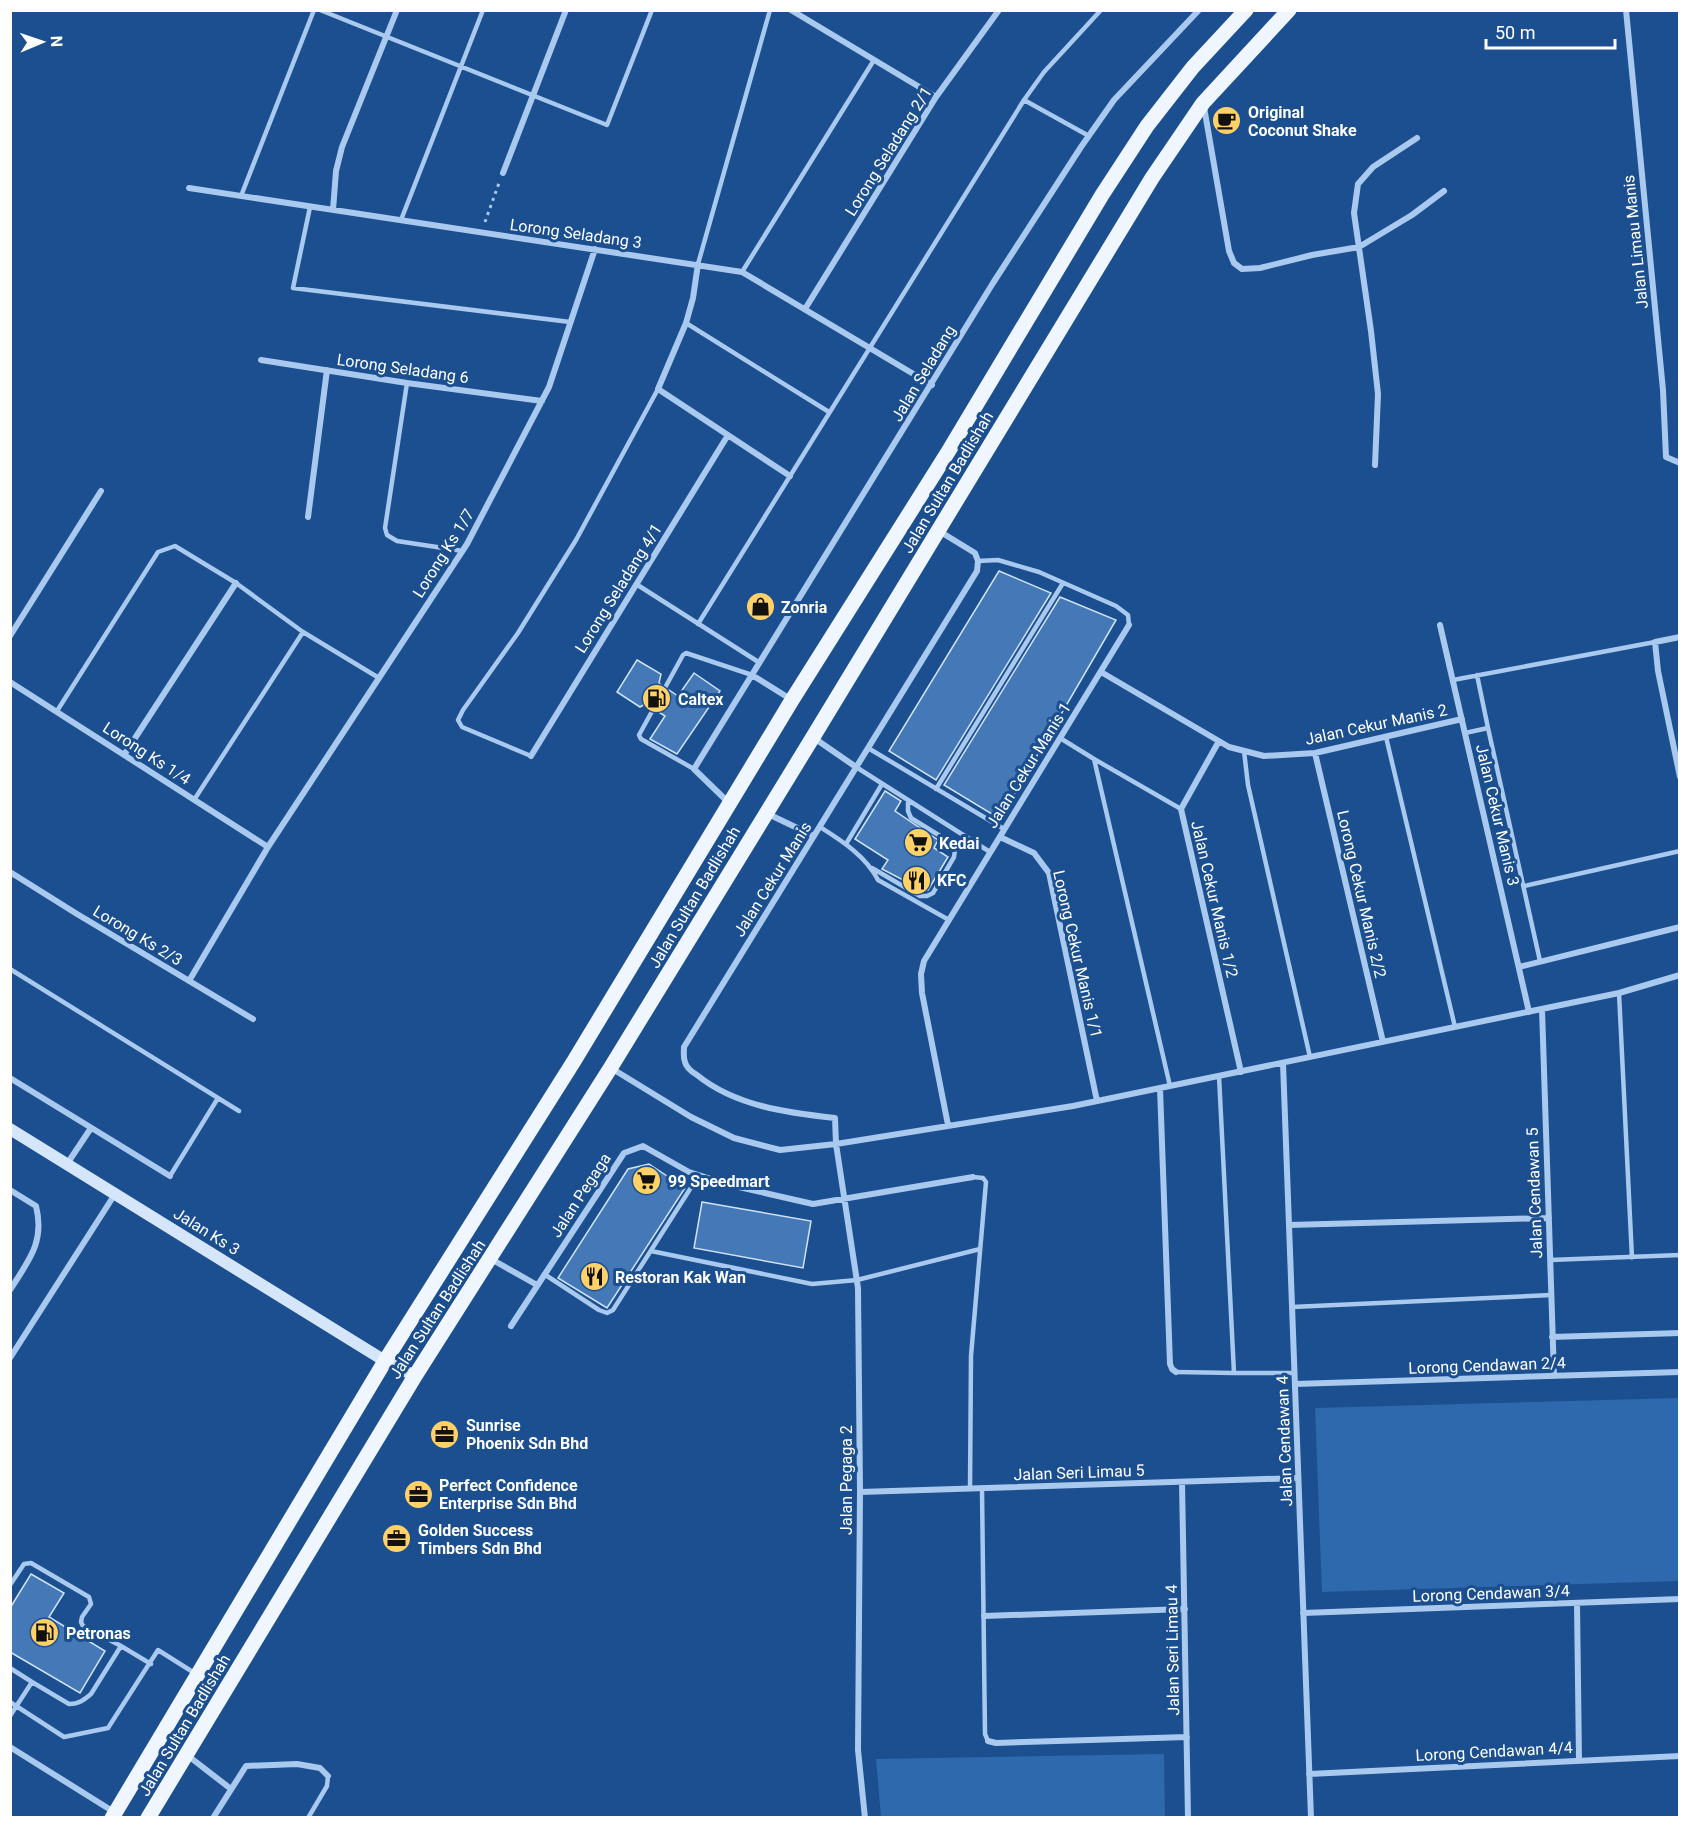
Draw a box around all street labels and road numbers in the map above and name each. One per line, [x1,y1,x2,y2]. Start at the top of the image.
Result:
street label: Lorong Seladang 2/1 [841,83,936,219]
street label: Jalan Limau Manis [1619,174,1652,310]
street label: Lorong Seladang 3 [509,215,643,252]
street label: Jalan Seladang [887,322,960,425]
street label: Lorong Seladang 6 [336,350,470,387]
street label: Jalan Sultan Badlishah [898,408,997,557]
street label: Lorong Ks 1/7 [409,505,478,601]
street label: Lorong Seladang 4/1 [571,520,666,656]
street label: Jalan Cekur Manis 1 [982,699,1075,832]
street label: Jalan Cekur Manis 2 [1303,700,1449,749]
street label: Lorong Ks 1/4 [99,718,194,789]
street label: Jalan Cekur Manis 3 [1472,742,1523,888]
street label: Lorong Cekur Manis 2/2 [1333,808,1390,980]
street label: Jalan Cekur Manis [729,818,815,940]
street label: Jalan Cekur Manis 1/2 [1187,819,1242,979]
street label: Jalan Sultan Badlishah [645,823,744,972]
street label: Lorong Cekur Manis 1/1 [1049,868,1106,1040]
street label: Lorong Ks 2/3 [90,901,186,970]
street label: Jalan Cendawan 5 [1523,1127,1546,1259]
street label: Jalan Pegaga [546,1150,615,1241]
street label: Jalan Ks 3 [170,1204,243,1259]
street label: Jalan Sultan Badlishah [385,1236,489,1382]
street label: Lorong Cendawan 2/4 [1408,1353,1566,1378]
street label: Jalan Cendawan 4 [1273,1375,1296,1507]
street label: Jalan Pegaga 2 [837,1425,856,1535]
street label: Jalan Seri Limau 5 [1013,1461,1145,1484]
street label: Lorong Cendawan 3/4 [1412,1581,1570,1606]
street label: Jalan Seri Limau 4 [1162,1584,1183,1716]
street label: Jalan Sultan Badlishah [135,1651,234,1800]
street label: Lorong Cendawan 4/4 [1415,1738,1573,1765]

